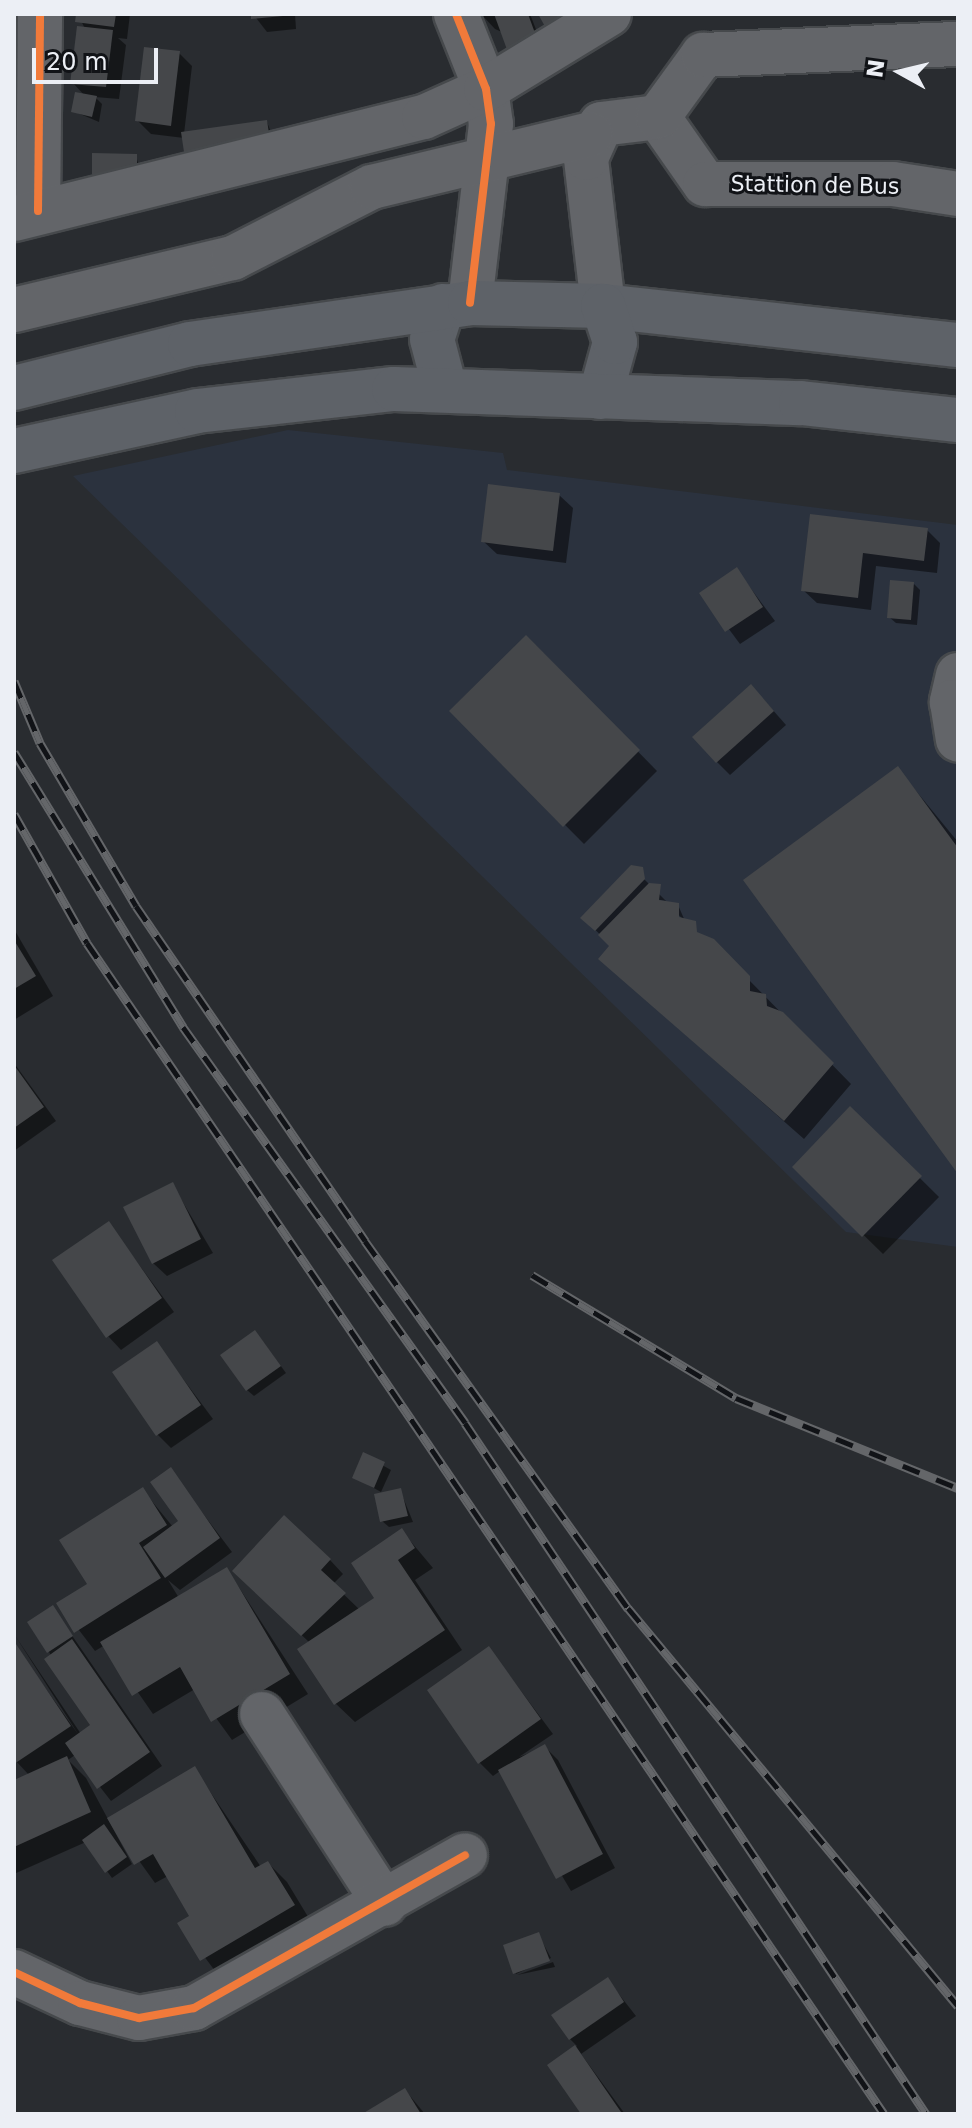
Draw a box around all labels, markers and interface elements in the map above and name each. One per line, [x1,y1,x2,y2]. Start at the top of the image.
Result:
scale bar [36,32,162,82]
north arrow [860,32,940,112]
text: 20 m [46,48,108,76]
text: N [862,58,889,79]
street label: Stattion de Bus [730,170,900,200]

